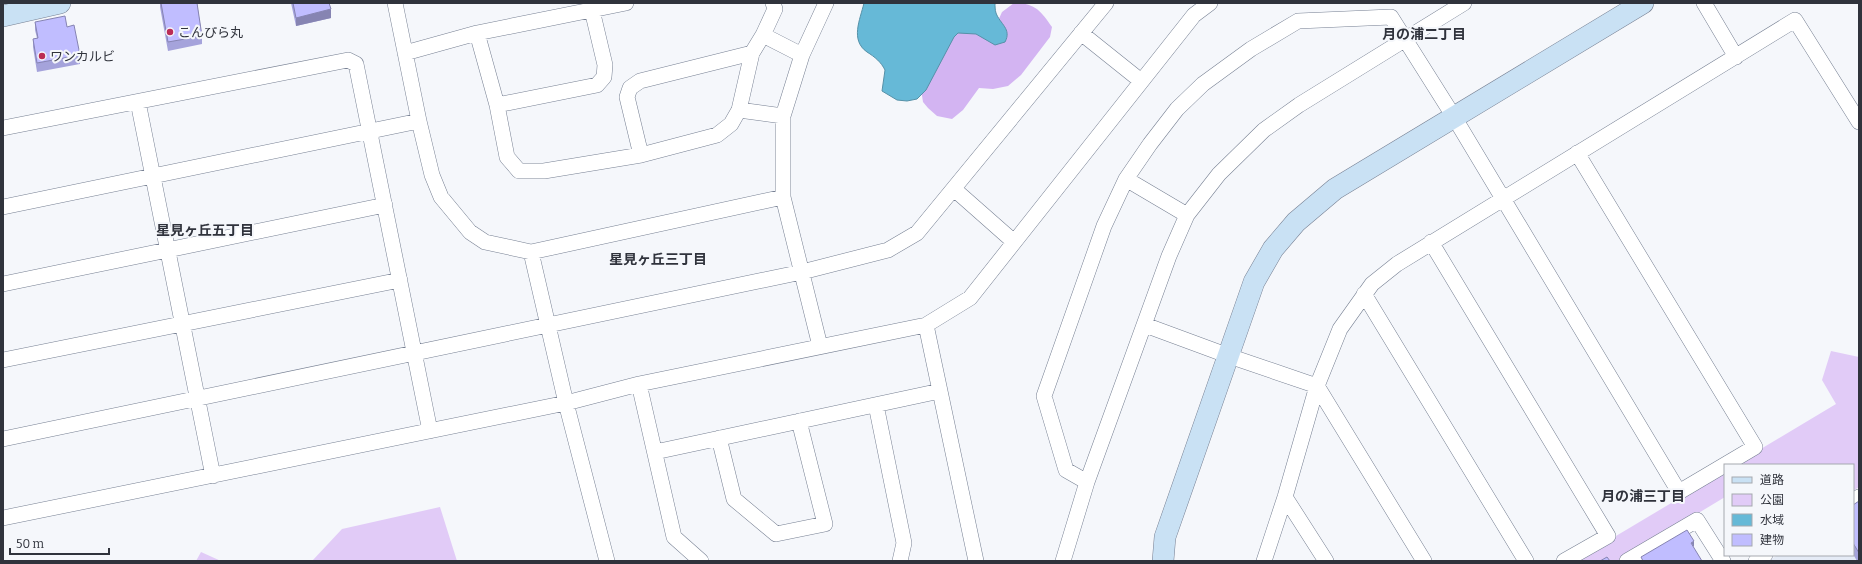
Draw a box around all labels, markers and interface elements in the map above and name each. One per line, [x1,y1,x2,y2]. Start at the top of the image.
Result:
place label: こんぴら丸 [178,25,243,40]
district label: 月の浦二丁目 [1382,26,1466,43]
marker: こんぴら丸 [165,27,175,37]
place label: ワンカルビ [50,49,115,64]
marker: ワンカルビ [37,51,47,61]
district label: 星見ヶ丘五丁目 [156,222,254,239]
district label: 星見ヶ丘三丁目 [609,251,707,268]
legend [1724,464,1854,556]
text: 道路 [1760,473,1784,487]
district label: 月の浦三丁目 [1601,488,1685,505]
text: 公園 [1760,493,1784,507]
text: 水域 [1760,513,1784,527]
scale bar [10,530,109,556]
text: 建物 [1760,533,1784,547]
text: 50 m [16,537,45,551]

